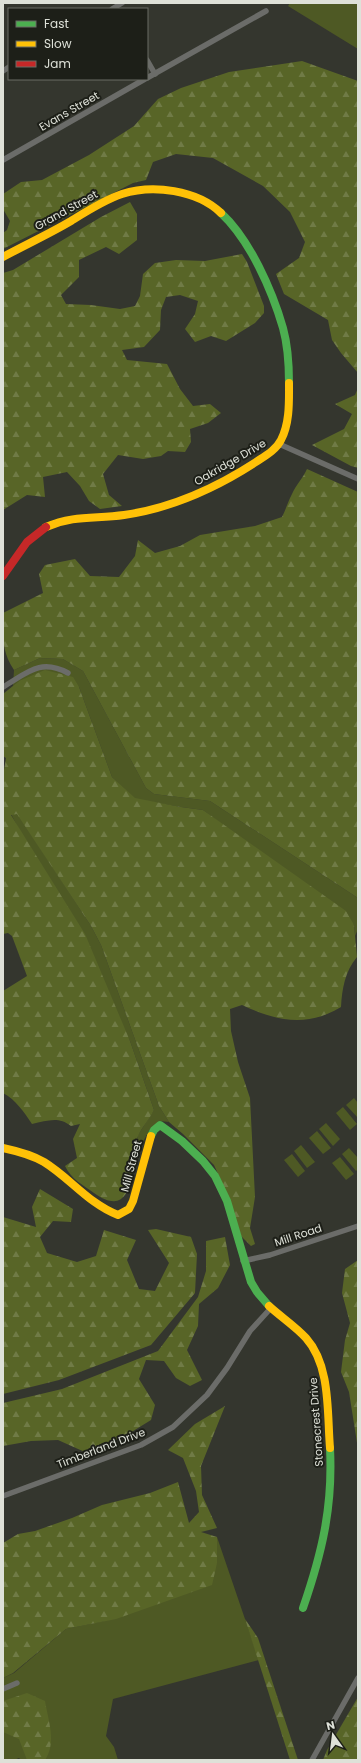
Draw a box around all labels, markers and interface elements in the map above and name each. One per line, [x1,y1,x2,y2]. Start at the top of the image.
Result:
legend [8,8,148,80]
text: Fast [44,15,69,32]
text: Slow [44,35,72,52]
text: Jam [44,55,71,72]
street label: Evans Street [36,87,102,135]
street label: Grand Street [32,186,100,234]
street label: Oakridge Drive [191,435,269,489]
street label: Mill Street [116,1138,146,1194]
street label: Mill Road [272,1220,324,1250]
street label: Stonecrest Drive [305,1377,327,1467]
street label: Timberland Drive [54,1424,148,1472]
north arrow [313,1715,353,1755]
text: N [325,1717,337,1734]

